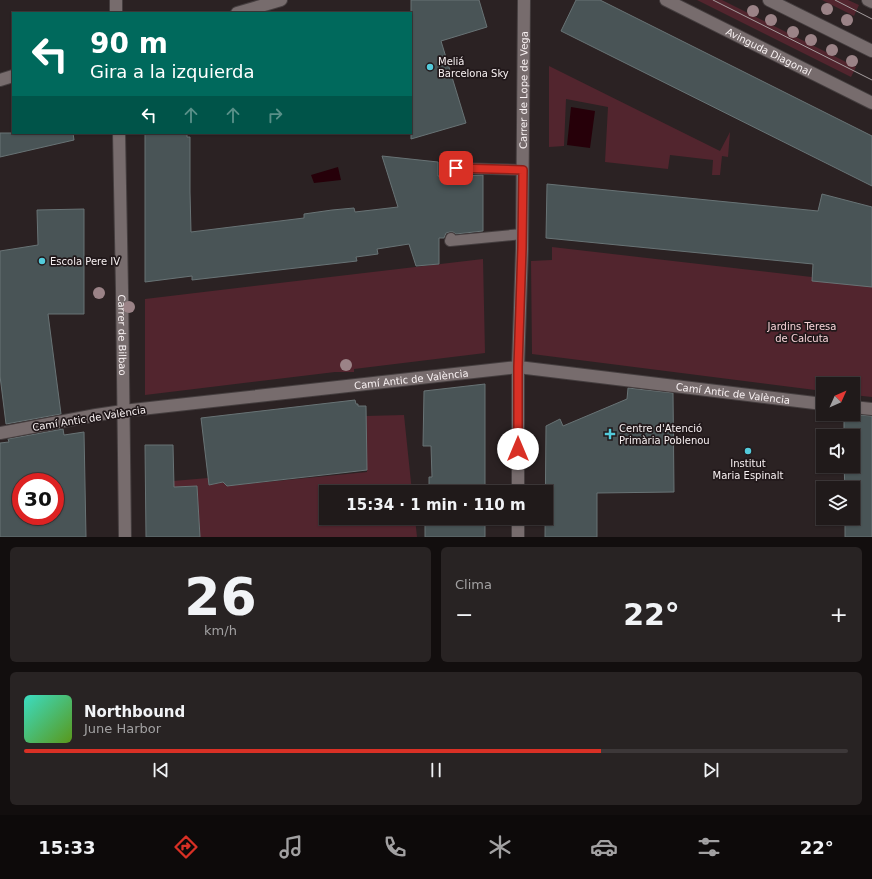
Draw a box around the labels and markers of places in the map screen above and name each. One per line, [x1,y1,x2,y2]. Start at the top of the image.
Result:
place label: Meliá Barcelona Sky [438,56,509,79]
marker: Meliá Barcelona Sky [425,62,435,72]
pin [439,151,473,185]
marker: Escola Pere IV [37,256,47,266]
place label: Escola Pere IV [50,256,120,267]
place label: Centre d'Atenció Primària Poblenou [619,423,710,446]
marker: Centre d'Atenció Primària Poblenou [604,428,616,440]
marker: Institut Maria Espinalt [743,446,753,456]
place label: Institut Maria Espinalt [713,458,783,481]

